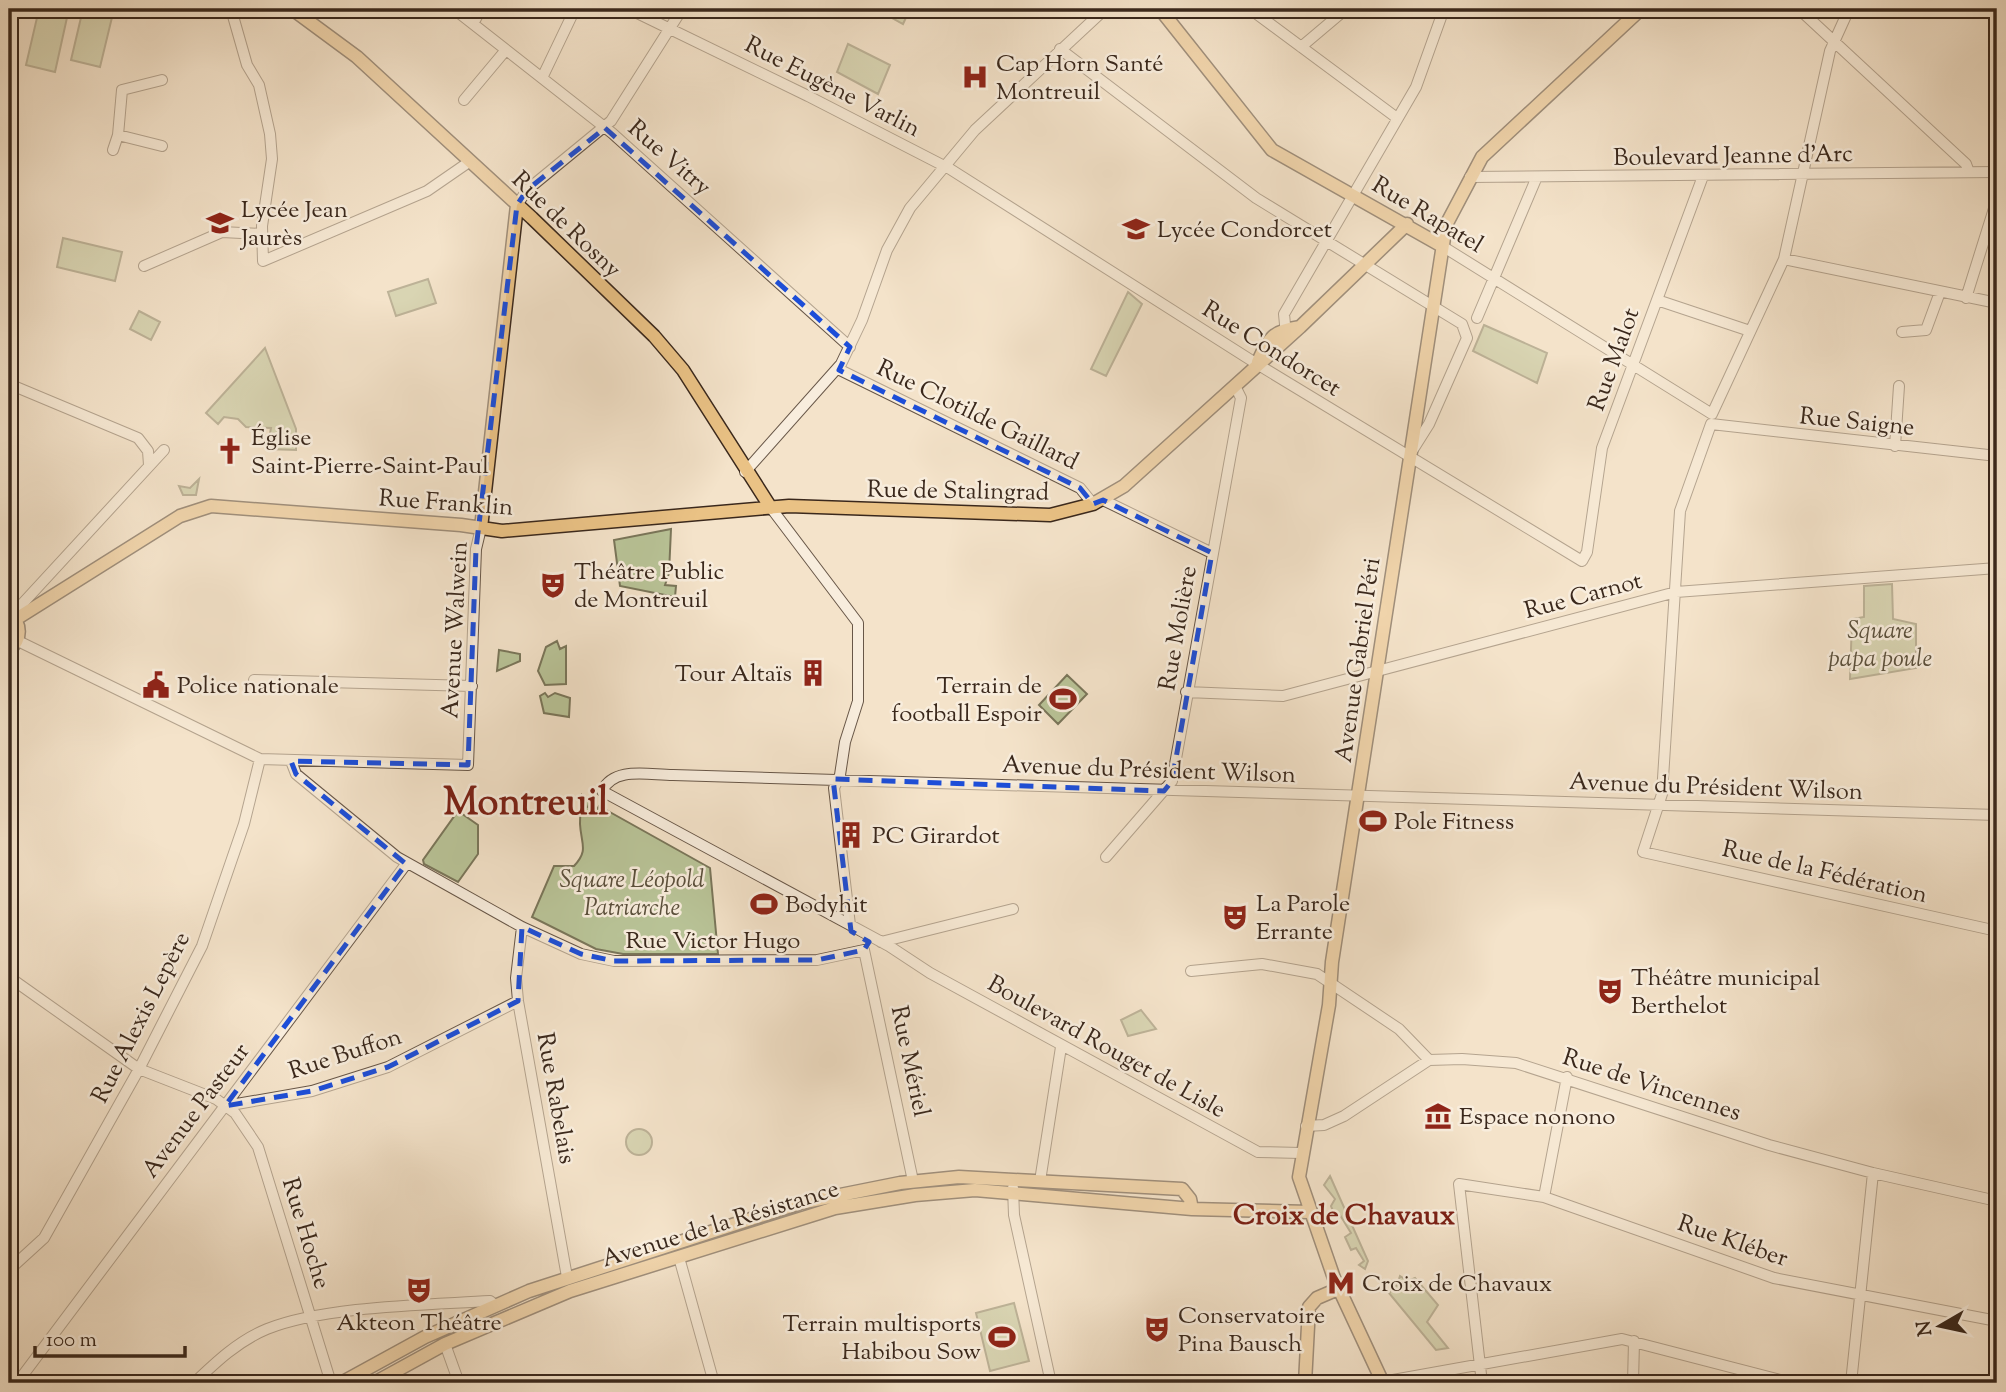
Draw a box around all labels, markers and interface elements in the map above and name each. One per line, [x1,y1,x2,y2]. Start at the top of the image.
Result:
street label: Rue Eugène Varlin [738,29,926,147]
place label: Cap Horn Santé Montreuil [996,48,1163,110]
hospital icon: Cap Horn Santé Montreuil [960,62,990,92]
street label: Rue Vitry [620,113,718,204]
street label: Boulevard Jeanne d'Arc [1613,138,1853,176]
street label: Rue de Rosny [503,164,628,287]
street label: Rue Rapatel [1365,169,1489,263]
place label: Lycée Jean Jaurès [239,194,348,256]
school or university icon: Lycée Jean Jaurès [205,208,235,238]
school or university icon: Lycée Condorcet [1121,214,1151,244]
place label: Lycée Condorcet [1157,214,1332,248]
street label: Rue Condorcet [1195,293,1347,406]
street label: Rue Malot [1581,303,1649,416]
street label: Rue Clotilde Gaillard [870,352,1084,480]
street label: Rue Saigne [1798,400,1916,446]
place label: Église Saint-Pierre-Saint-Paul [251,422,489,484]
church icon: Église Saint-Pierre-Saint-Paul [215,436,245,466]
street label: Rue de Stalingrad [867,473,1050,511]
street label: Rue Franklin [378,482,514,526]
street label: Avenue Walwein [434,541,478,720]
street label: Avenue Gabriel Péri [1328,555,1390,765]
place label: Théâtre Public de Montreuil [574,556,724,618]
street label: Rue Molière [1151,563,1207,693]
street label: Rue Carnot [1521,565,1646,629]
theatre icon: Théâtre Public de Montreuil [538,570,568,600]
park label: Square papa poule [1828,615,1932,677]
place label: Tour Altaïs [675,658,792,692]
building icon: Tour Altaïs [798,658,828,688]
public building icon: Police nationale [141,670,171,700]
place label: Police nationale [177,670,339,704]
place label: Terrain de football Espoir [891,670,1042,732]
sports icon: Terrain de football Espoir [1048,684,1078,714]
street label: Avenue du Président Wilson [1001,749,1297,793]
street label: Avenue du Président Wilson [1568,766,1864,810]
district label: Montreuil [443,778,609,832]
sports icon: Pole Fitness [1358,806,1388,836]
place label: Pole Fitness [1394,806,1514,840]
building icon: PC Girardot [836,820,866,850]
place label: PC Girardot [872,820,1000,854]
street label: Rue de la Fédération [1719,833,1931,913]
park label: Square Léopold Patriarche [560,864,705,926]
place label: La Parole Errante [1256,888,1350,950]
sports icon: Bodyhit [749,889,779,919]
place label: Bodyhit [785,889,867,923]
theatre icon: La Parole Errante [1220,902,1250,932]
street label: Rue Victor Hugo [625,925,801,959]
street label: Rue Alexis Lepère [84,926,200,1109]
place label: Théâtre municipal Berthelot [1631,962,1820,1024]
street label: Boulevard Rouget de Lisle [981,968,1231,1128]
theatre icon: Théâtre municipal Berthelot [1595,976,1625,1006]
street label: Rue Mériel [881,1003,937,1121]
street label: Rue Buffon [285,1021,407,1089]
street label: Rue Rabelais [527,1030,583,1167]
street label: Avenue Pasteur [135,1037,259,1186]
street label: Rue de Vincennes [1558,1041,1745,1131]
museum icon: Espace nonono [1423,1101,1453,1131]
place label: Espace nonono [1459,1101,1615,1135]
street label: Avenue de la Résistance [598,1173,843,1277]
street label: Rue Hoche [272,1174,338,1293]
district label: Croix de Chavaux [1233,1197,1456,1237]
street label: Rue Kléber [1673,1207,1792,1277]
metro station icon: Croix de Chavaux [1326,1268,1356,1298]
place label: Croix de Chavaux [1362,1268,1552,1302]
theatre icon: Akteon Théâtre [404,1275,434,1305]
north arrow [1904,1290,1974,1360]
place label: Conservatoire Pina Bausch [1178,1300,1325,1362]
place label: Akteon Théâtre [336,1307,502,1341]
place label: Terrain multisports Habibou Sow [782,1308,981,1370]
theatre icon: Conservatoire Pina Bausch [1142,1314,1172,1344]
scale bar [35,1315,186,1359]
text: N [1911,1319,1940,1338]
sports icon: Terrain multisports Habibou Sow [987,1322,1017,1352]
text: 100 m [46,1326,97,1356]

